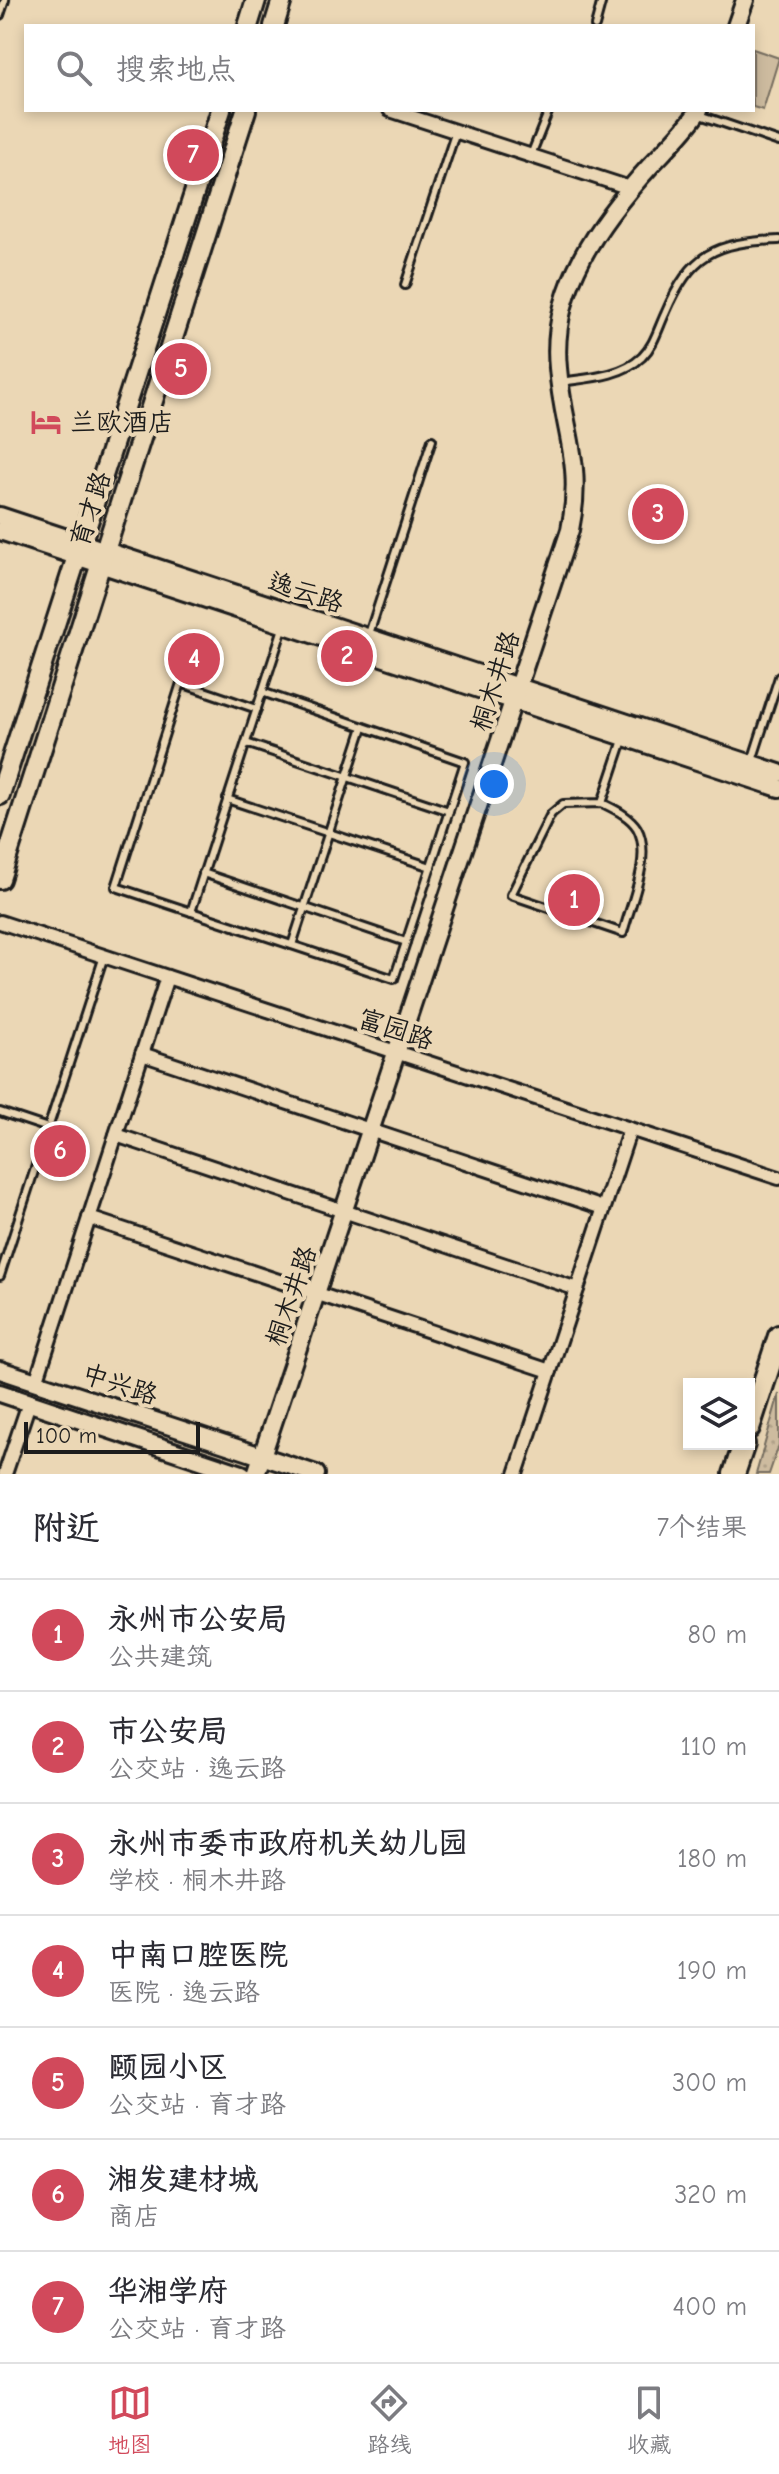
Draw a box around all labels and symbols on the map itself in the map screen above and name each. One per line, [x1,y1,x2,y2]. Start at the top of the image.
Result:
pin: 7 [167,125,219,185]
pin: 5 [155,339,207,399]
hotel icon: 兰欧酒店 [29,405,63,439]
place label: 兰欧酒店 [70,408,174,438]
street label: 育才路 [65,468,117,551]
pin: 3 [632,484,684,544]
street label: 逸云路 [264,567,347,619]
pin: 2 [321,626,373,686]
street label: 桐木井路 [466,627,526,735]
pin: 4 [168,629,220,689]
your location [474,764,514,804]
pin: 1 [548,870,600,930]
street label: 富园路 [354,1004,437,1056]
pin: 6 [34,1121,86,1181]
street label: 桐木井路 [261,1242,323,1350]
street label: 中兴路 [78,1359,161,1411]
scale bar [24,1418,200,1454]

